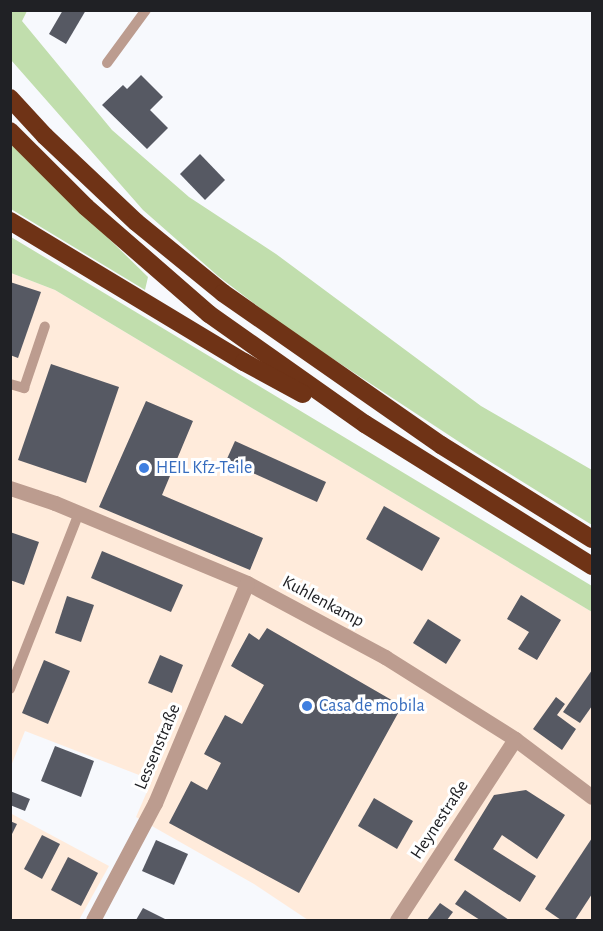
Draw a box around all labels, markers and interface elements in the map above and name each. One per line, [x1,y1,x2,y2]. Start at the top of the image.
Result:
place label: HEIL Kfz-Teile [156,457,252,479]
marker: HEIL Kfz-Teile [137,461,151,475]
street label: Kuhlenkamp [278,571,368,633]
place label: Casa de mobila [319,695,425,717]
marker: Casa de mobila [300,699,314,713]
street label: Lessenstraße [130,701,186,793]
street label: Heynestraße [406,776,474,864]

